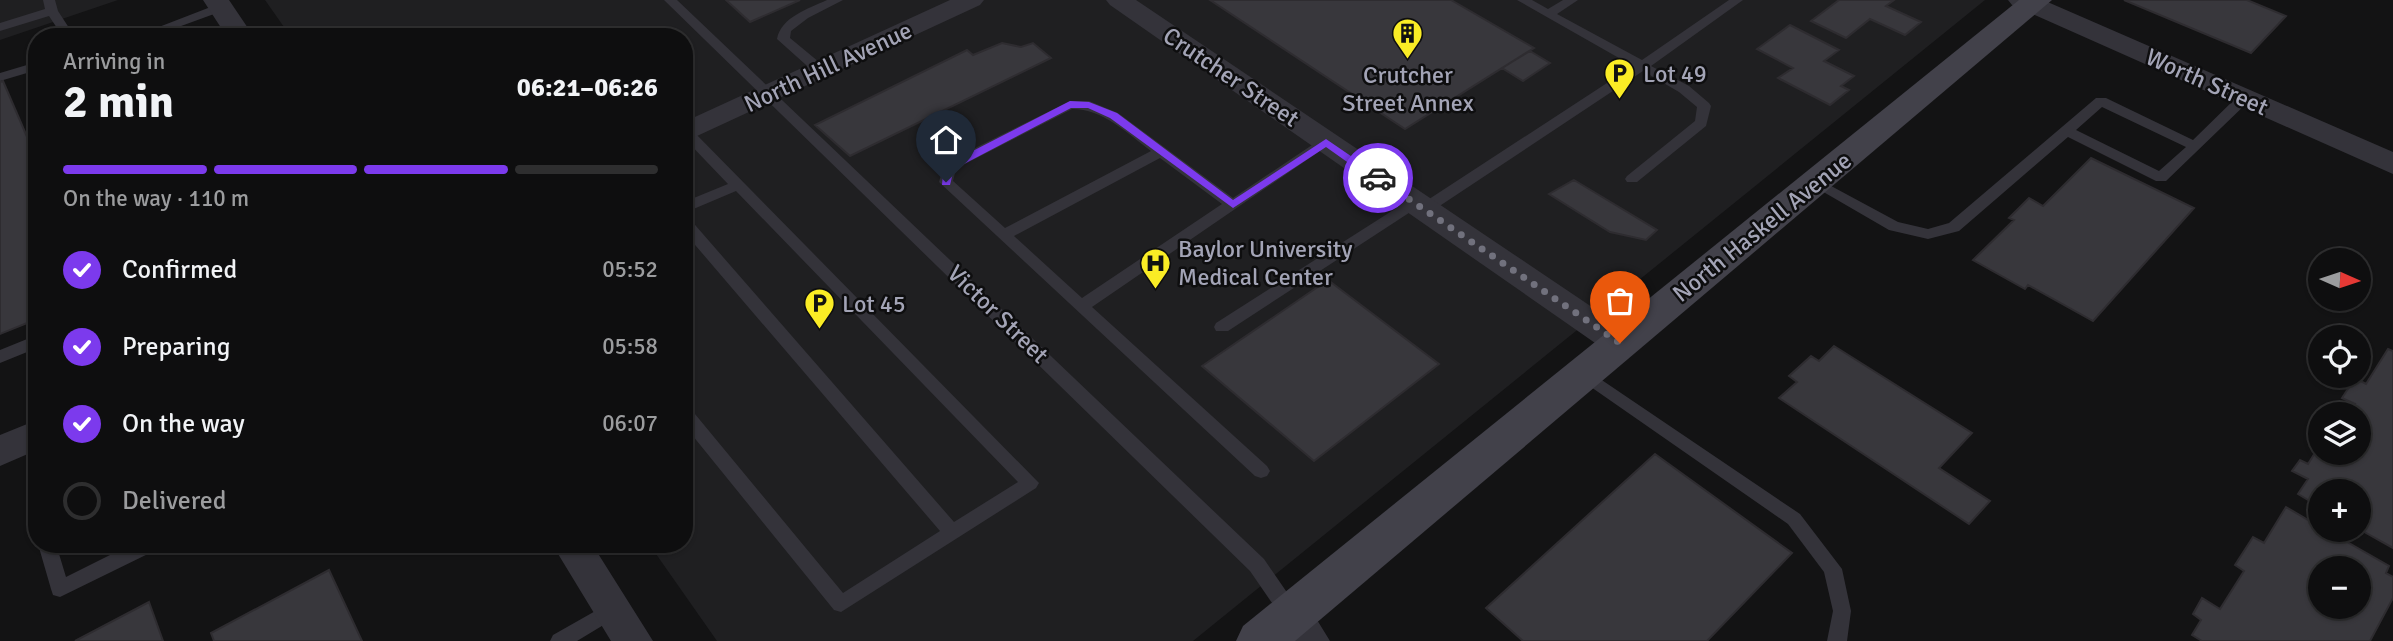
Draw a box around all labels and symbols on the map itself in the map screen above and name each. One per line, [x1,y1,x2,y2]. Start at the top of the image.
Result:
street label: North Hill Avenue [739,15,917,119]
building icon: Crutcher Street Annex [1391,16,1425,60]
street label: Crutcher Street [1157,20,1305,134]
street label: Worth Street [2141,42,2273,122]
parking icon: Lot 49 [1603,57,1637,101]
place label: Lot 49 [1643,59,1707,89]
place label: Crutcher Street Annex [1342,60,1474,118]
pin [916,110,976,182]
courier [1343,143,1413,213]
street label: North Haskell Avenue [1666,146,1858,308]
place label: Baylor University Medical Center [1178,234,1353,292]
hospital icon: Baylor University Medical Center [1138,246,1172,290]
north arrow [2308,248,2371,312]
street label: Victor Street [941,258,1055,370]
pin [1590,271,1650,343]
parking icon: Lot 45 [802,287,836,331]
place label: Lot 45 [842,289,906,319]

